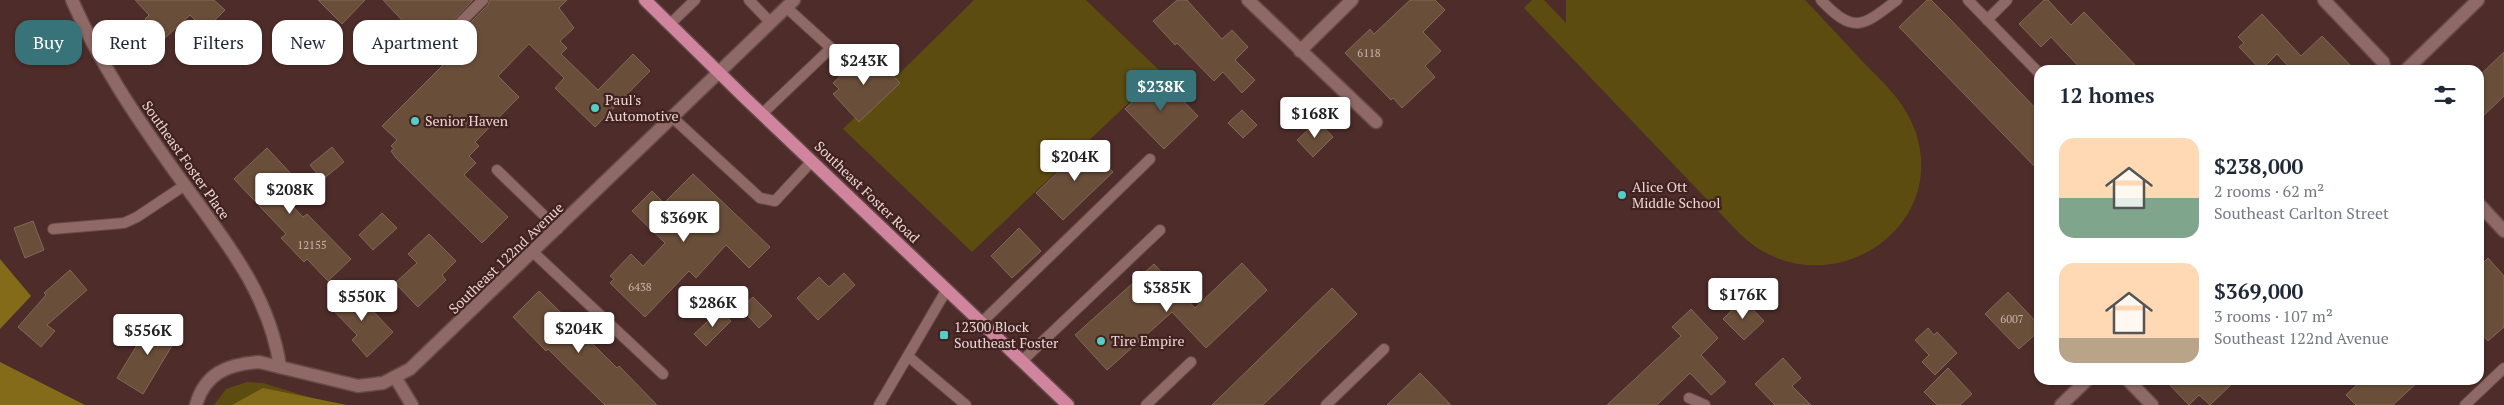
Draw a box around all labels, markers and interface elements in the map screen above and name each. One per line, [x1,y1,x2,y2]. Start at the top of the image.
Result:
chip: Buy [15,20,82,65]
chip: Rent [92,20,165,65]
chip: Filters [175,20,262,65]
chip: New [272,20,343,65]
chip: Apartment [353,20,477,65]
pin: $243K [829,44,899,86]
house number: 6118 [1357,46,1381,60]
text: $243K [840,49,888,71]
pin: $238K [1126,70,1196,112]
text: $238K [1137,75,1185,97]
text: 12 homes [2059,81,2155,109]
icon: filters [2431,81,2459,109]
place label: Paul's Automotive [605,90,679,125]
pin: $168K [1280,96,1350,139]
street label: Southeast Foster Place [138,97,235,223]
marker: Paul's Automotive [589,102,601,114]
text: $168K [1291,102,1339,124]
place label: Senior Haven [425,111,509,130]
marker: Senior Haven [409,115,421,127]
street label: Southeast Foster Road [811,136,924,247]
pin: $204K [1040,140,1110,182]
text: $204K [1051,145,1099,167]
text: $238,000 [2214,152,2303,180]
icon: home [2099,158,2159,218]
pin: $208K [255,172,325,215]
place label: Alice Ott Middle School [1632,177,1721,212]
text: $208K [266,178,314,200]
text: 2 rooms · 62 m² [2214,180,2324,202]
marker: Alice Ott Middle School [1616,189,1628,201]
street label: Southeast 122nd Avenue [444,198,567,318]
pin: $369K [649,200,719,243]
text: Southeast Carlton Street [2214,202,2389,224]
text: $369K [660,206,708,228]
house number: 12155 [297,238,327,252]
pin: $385K [1132,270,1202,313]
text: $385K [1143,276,1191,298]
text: $369,000 [2214,277,2303,305]
pin: $176K [1708,278,1778,320]
pin: $550K [327,280,397,322]
house number: 6438 [628,280,652,294]
text: $176K [1719,283,1767,305]
icon: home [2099,283,2159,343]
text: $550K [338,285,386,307]
pin: $286K [678,286,748,328]
text: $286K [689,291,737,313]
text: 3 rooms · 107 m² [2214,305,2333,327]
pin: $204K [544,312,614,354]
house number: 6007 [2000,312,2024,326]
pin: $556K [113,314,183,356]
text: $204K [555,317,603,339]
place label: 12300 Block Southeast Foster [954,317,1059,352]
text: $556K [124,319,172,341]
text: Southeast 122nd Avenue [2214,327,2389,349]
marker: 12300 Block Southeast Foster [938,329,950,341]
place label: Tire Empire [1111,331,1185,350]
marker: Tire Empire [1095,335,1107,347]

